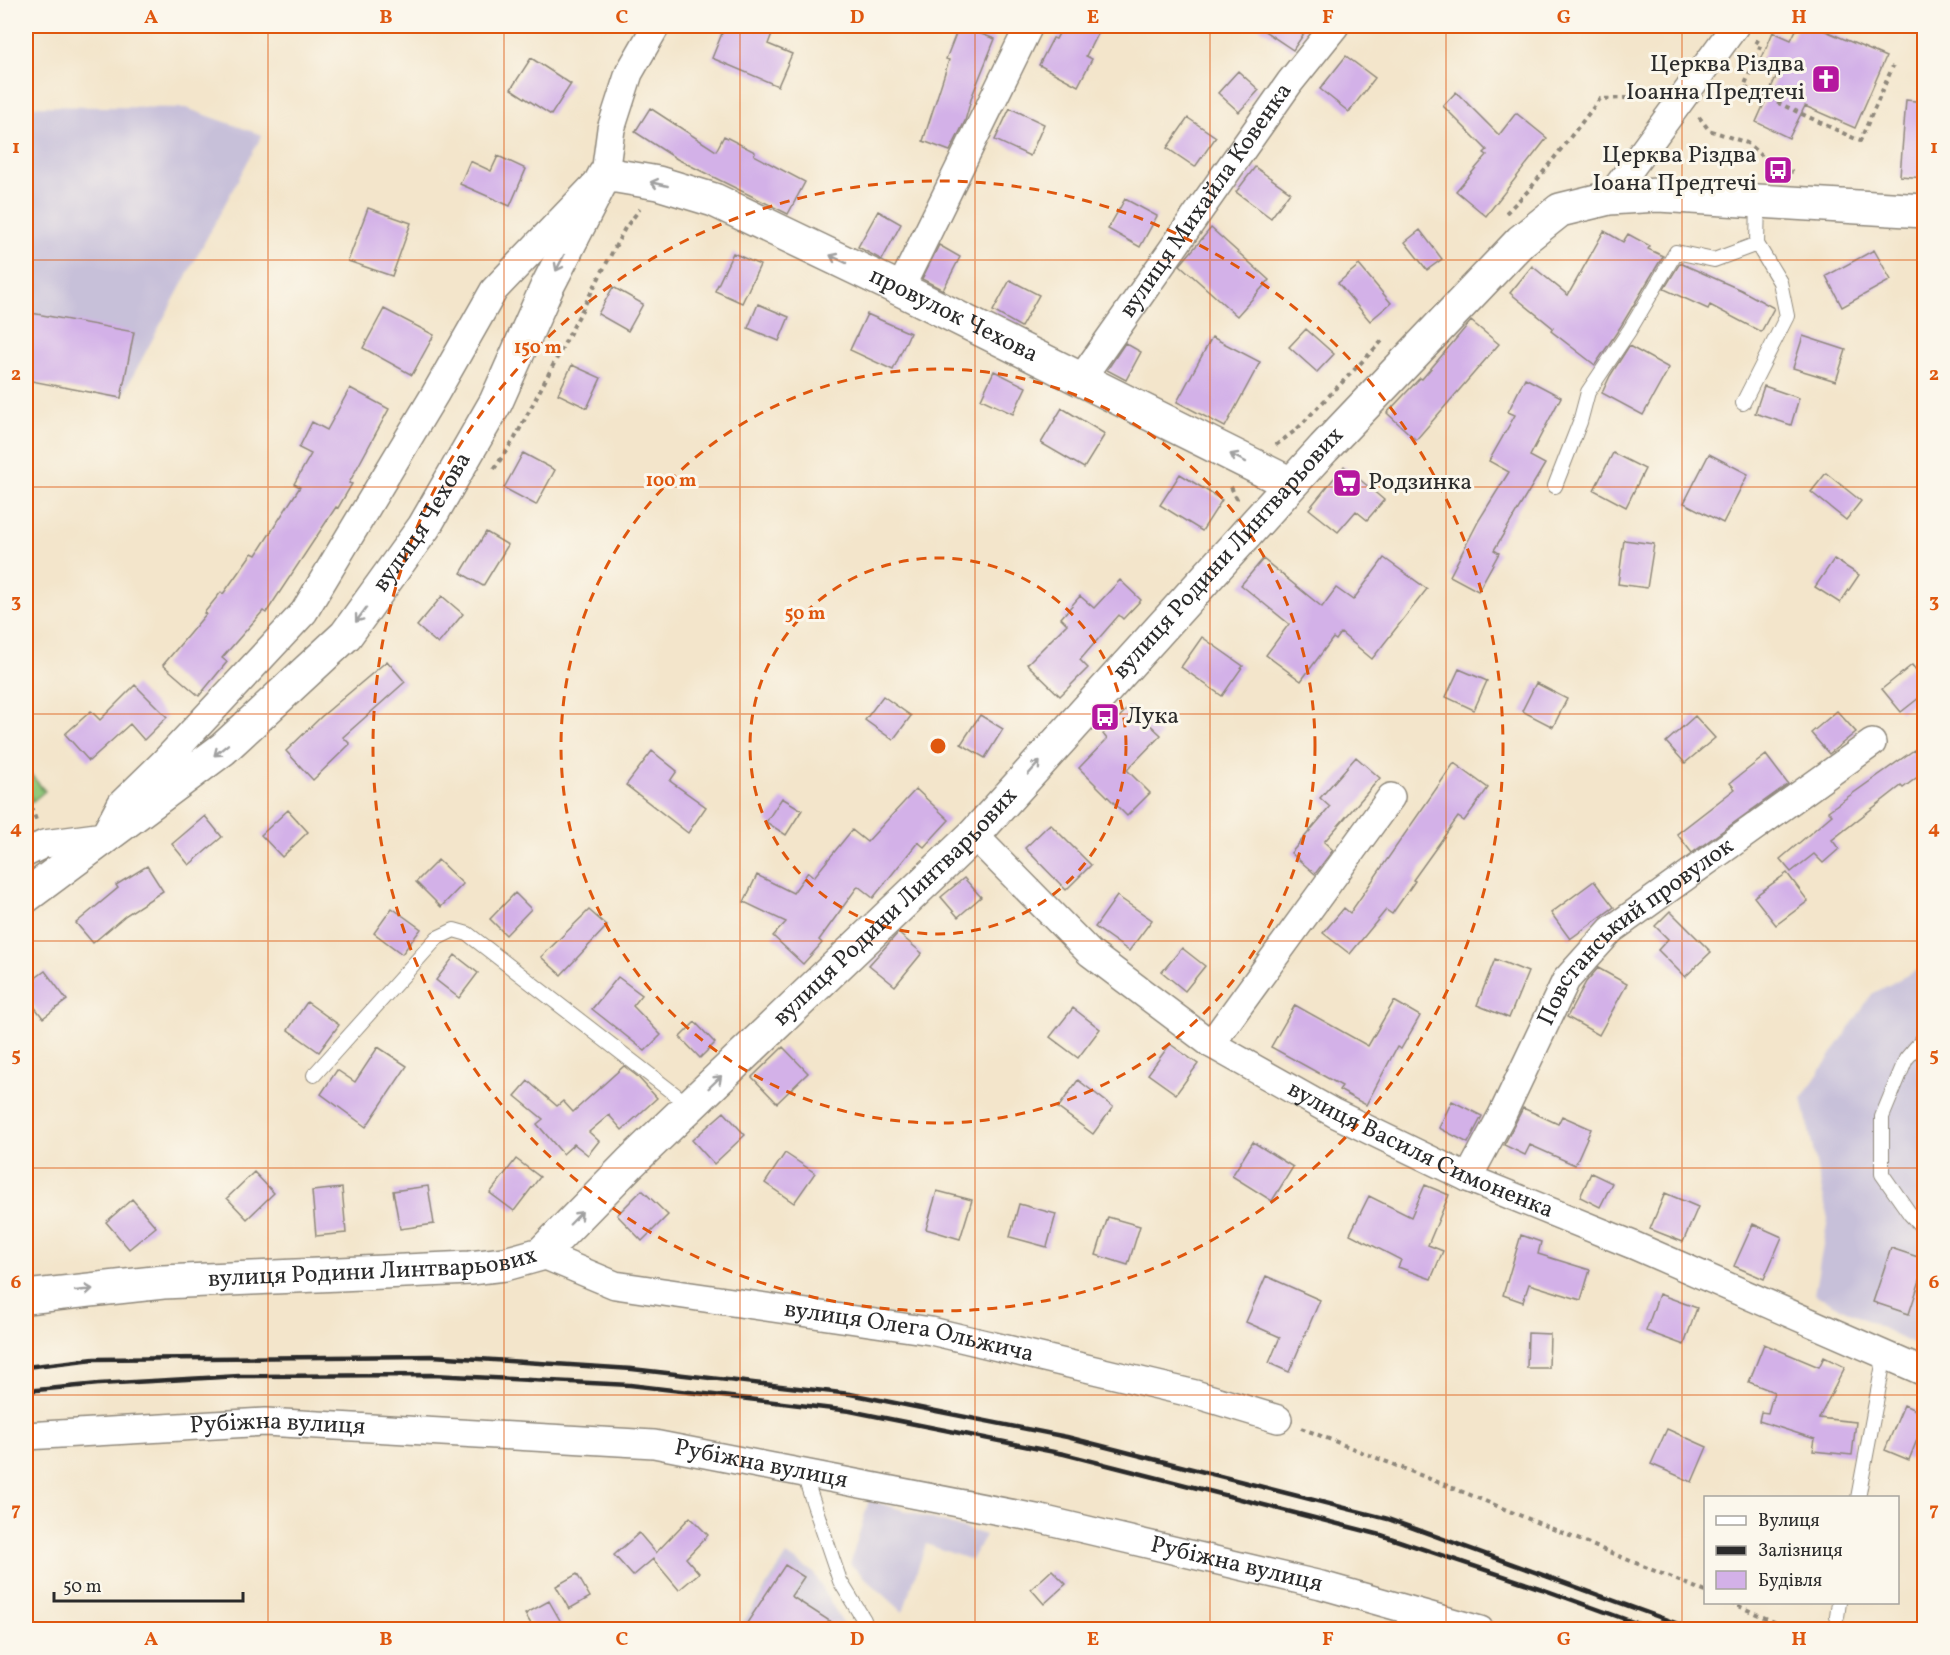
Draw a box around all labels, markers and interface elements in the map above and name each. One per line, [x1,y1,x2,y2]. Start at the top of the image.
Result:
text: A [144,4,158,32]
text: B [379,4,393,32]
text: C [616,4,629,32]
text: D [850,4,864,32]
text: E [1087,4,1099,32]
text: F [1322,4,1334,32]
text: G [1557,4,1571,32]
text: H [1791,4,1807,32]
place label: Церква Різдва Іоанна Предтечі [1626,48,1805,110]
church icon: Церква Різдва Іоанна Предтечі [1810,63,1842,95]
street label: вулиця Михайла Ковенка [1112,76,1301,325]
text: 1 [12,134,20,162]
text: 1 [1930,134,1938,162]
place label: Церква Різдва Іоана Предтечі [1593,139,1757,201]
bus stop icon: Церква Різдва Іоана Предтечі [1762,154,1794,186]
one-way arrow [650,177,669,189]
one-way arrow [829,253,847,265]
one-way arrow [553,254,565,272]
street label: провулок Чехова [863,260,1044,372]
text: 150 m [514,336,562,361]
text: 2 [11,361,21,389]
text: 2 [1929,361,1939,389]
street label: вулиця Родини Линтварьових [1105,420,1352,687]
street label: вулиця Чехова [365,446,480,599]
one-way arrow [1230,452,1248,463]
place label: Родзинка [1368,466,1472,500]
supermarket icon: Родзинка [1331,467,1363,499]
text: 100 m [646,469,696,494]
text: 3 [11,588,21,616]
text: 3 [1929,588,1939,616]
text: 50 m [785,602,825,627]
one-way arrow [354,606,367,622]
place label: Лука [1126,700,1179,734]
bus stop icon: Лука [1089,701,1121,733]
centre of rings [928,736,948,756]
one-way arrow [214,743,229,757]
one-way arrow [1027,761,1041,776]
street label: вулиця Родини Линтварьових [766,780,1026,1035]
text: 4 [10,815,22,843]
text: 4 [1928,815,1940,843]
street label: Повстанський провулок [1530,830,1741,1032]
text: 5 [11,1042,21,1070]
text: 5 [1929,1042,1939,1070]
street label: вулиця Василя Симоненка [1281,1073,1558,1228]
one-way arrow [708,1074,723,1089]
one-way arrow [569,1211,583,1226]
street label: вулиця Родини Линтварьових [207,1239,541,1297]
text: 6 [11,1269,22,1297]
text: 6 [1929,1269,1940,1297]
one-way arrow [73,1284,93,1295]
street label: вулиця Олега Ольжича [782,1293,1037,1372]
street label: Рубіжна вулиця [189,1405,366,1445]
street label: Рубіжна вулиця [671,1431,851,1498]
text: 7 [11,1496,21,1524]
legend [1704,1496,1899,1604]
text: 7 [1929,1496,1939,1524]
text: Вулиця [1758,1509,1820,1534]
street label: Рубіжна вулиця [1147,1528,1326,1602]
text: Залізниця [1758,1539,1843,1564]
scale bar [54,1565,243,1603]
text: Будівля [1758,1569,1822,1594]
text: 50 m [63,1575,102,1600]
text: A [144,1626,158,1654]
text: B [379,1626,393,1654]
text: C [616,1626,629,1654]
text: D [850,1626,864,1654]
text: E [1087,1626,1099,1654]
text: F [1322,1626,1334,1654]
text: G [1557,1626,1571,1654]
text: H [1791,1626,1807,1654]

